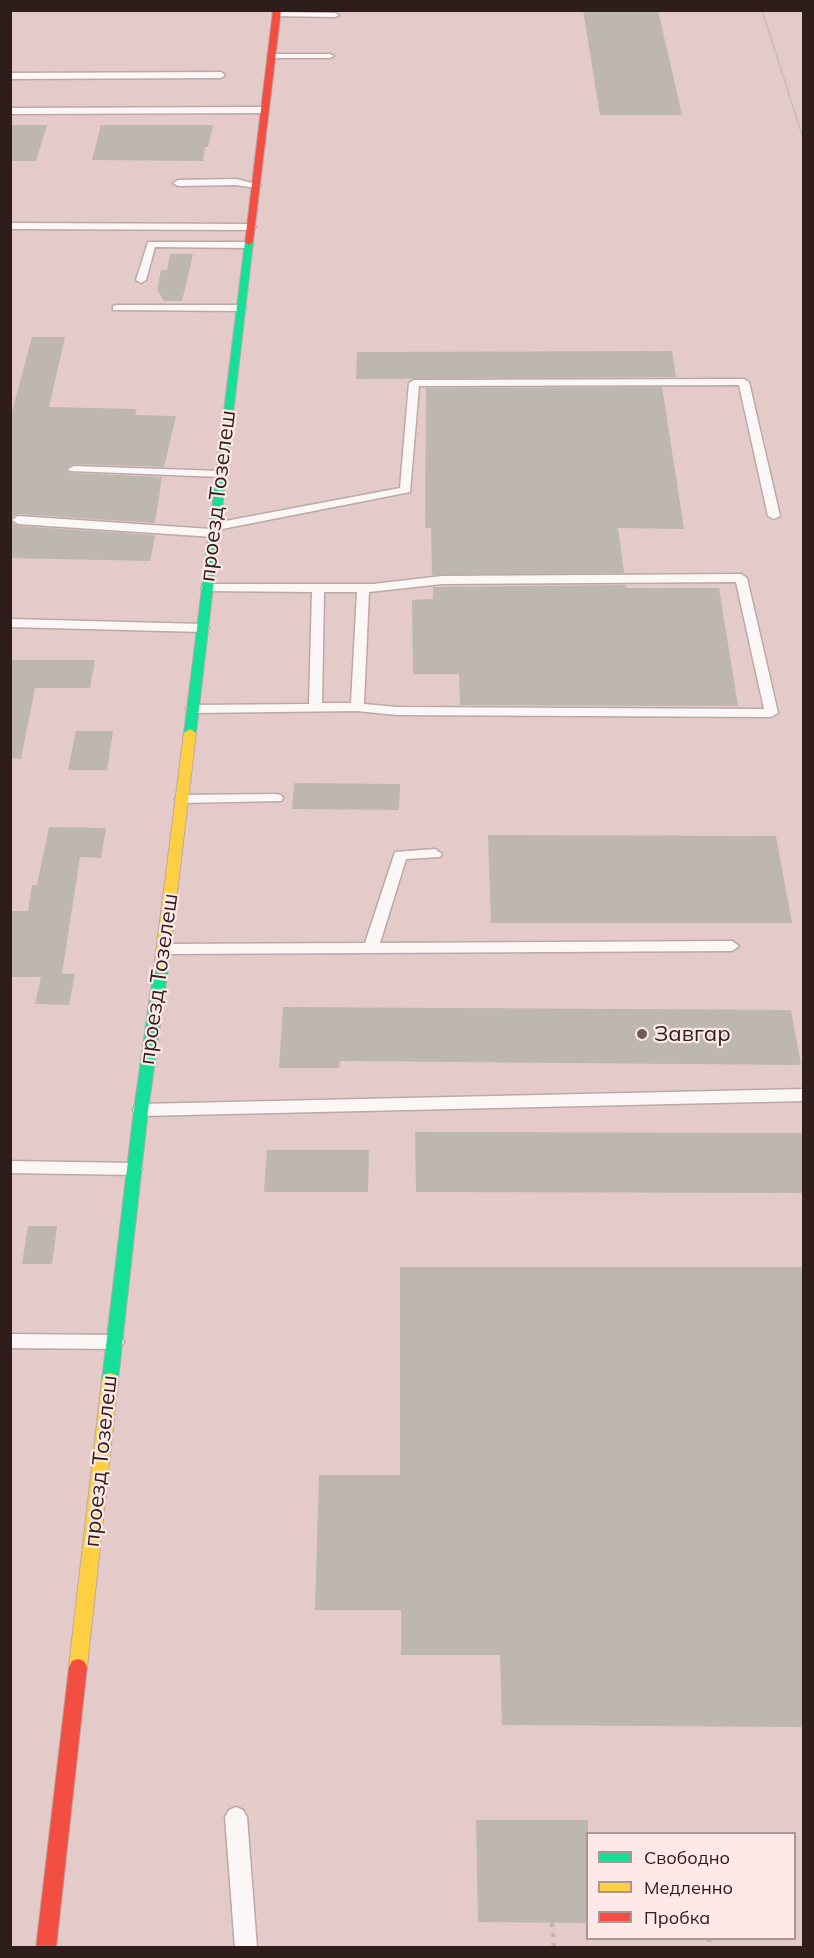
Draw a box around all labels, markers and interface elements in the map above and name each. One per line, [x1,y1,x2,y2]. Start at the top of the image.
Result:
street label: проезд Тозелеш [194,409,242,583]
street label: проезд Тозелеш [134,892,184,1066]
place label: Завгар [654,1021,731,1047]
marker: Завгар [635,1027,649,1041]
street label: проезд Тозелеш [79,1374,123,1548]
legend [586,1832,796,1940]
text: Свободно [644,1846,730,1869]
text: Медленно [644,1876,733,1899]
text: Пробка [644,1906,710,1929]

